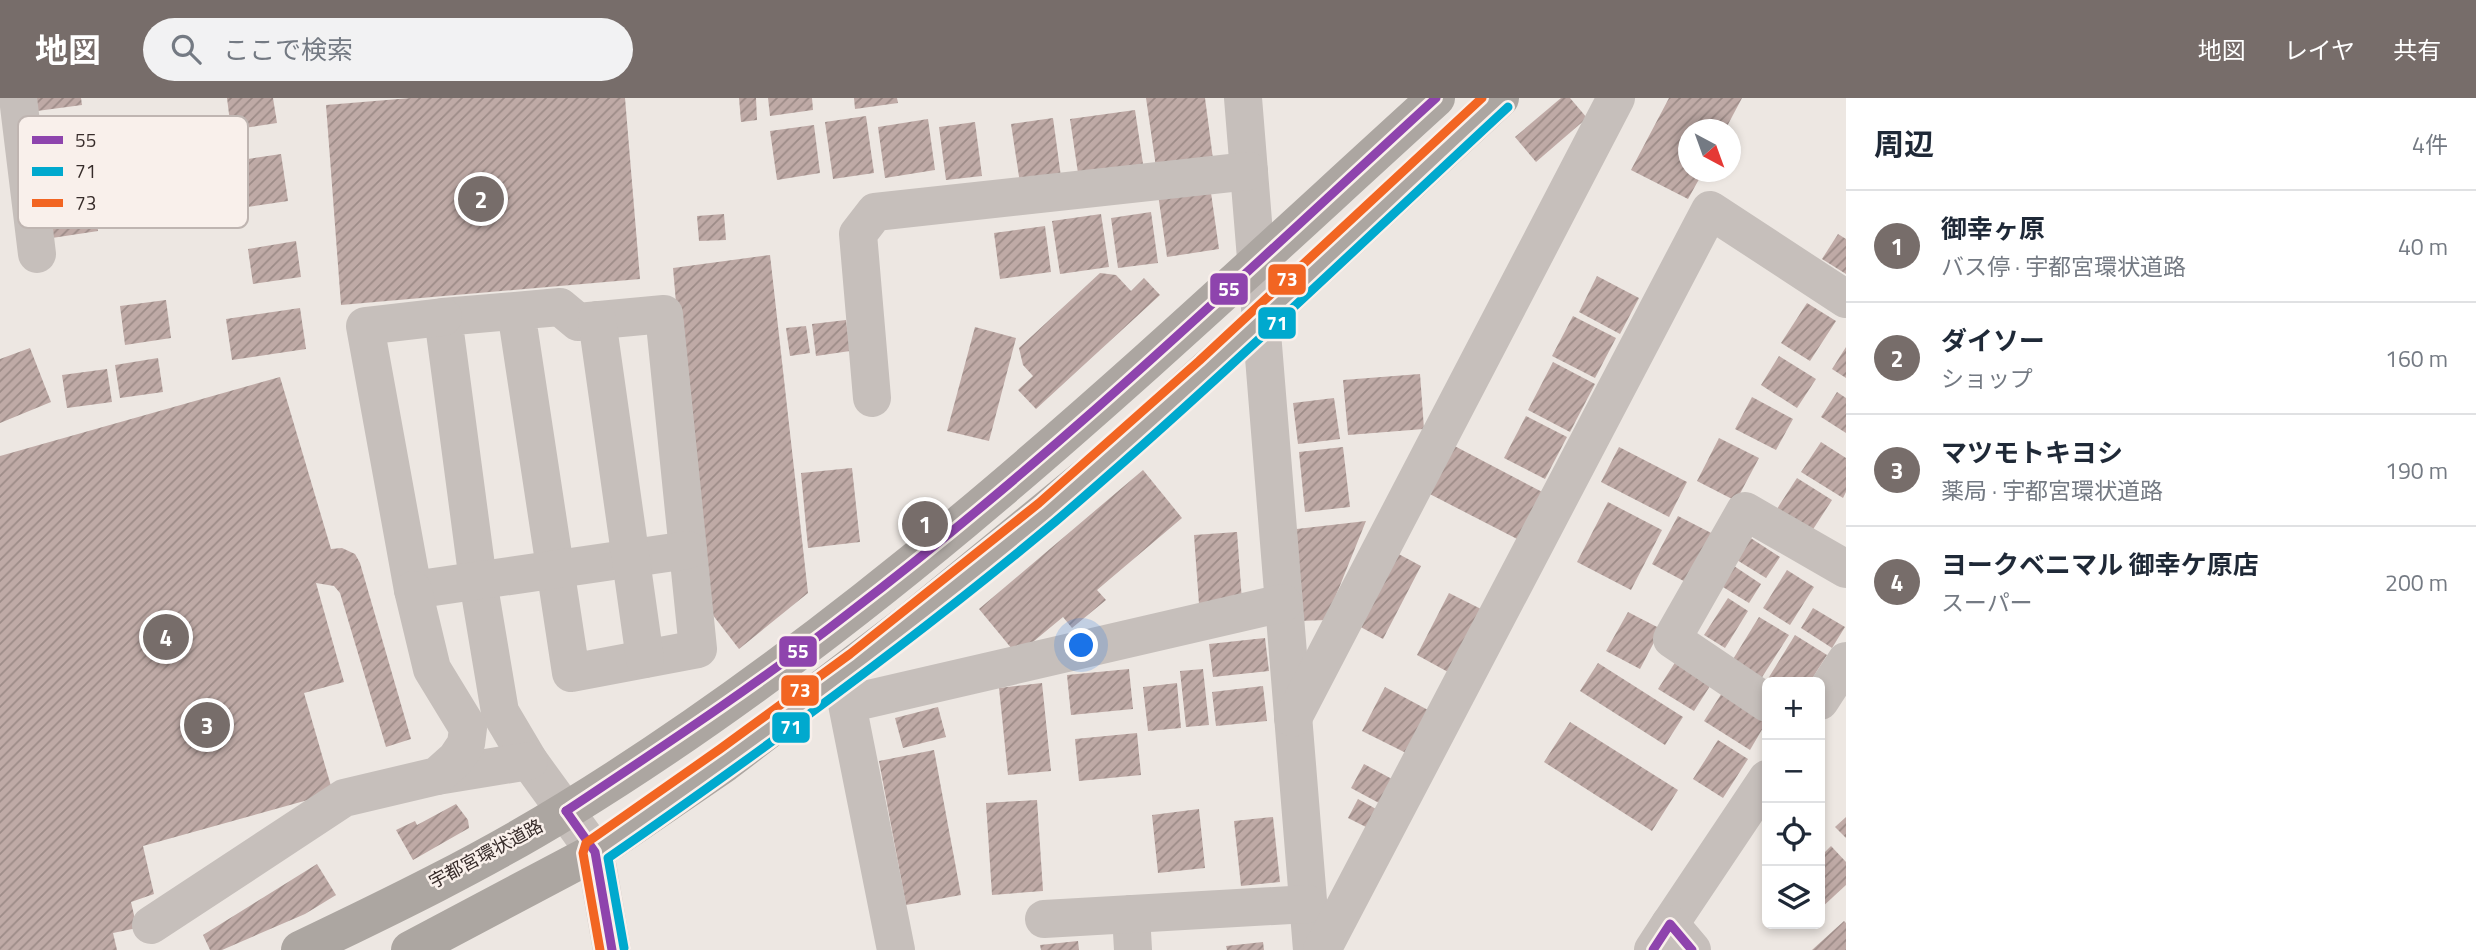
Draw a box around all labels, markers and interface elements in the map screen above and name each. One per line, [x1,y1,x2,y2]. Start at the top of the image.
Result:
search box [143,18,633,81]
text: 地図 [35,25,101,75]
icon: search [167,30,205,68]
text: ここで検索 [223,30,353,69]
text: 地図 [2198,32,2246,68]
text: レイヤ [2284,32,2355,68]
text: 共有 [2393,32,2441,68]
legend [18,116,248,228]
north arrow [1678,119,1741,182]
text: 周辺 [1874,121,1934,167]
text: 55 [75,125,96,154]
text: 4件 [2412,127,2448,162]
text: 71 [75,156,96,185]
pin: 2 [458,173,504,225]
text: 73 [75,188,96,217]
text: 御幸ヶ原 [1941,209,2045,248]
text: 1 [1891,229,1903,264]
text: 40 m [2398,229,2448,264]
text: バス停 · 宇都宮環状道路 [1941,249,2186,284]
line badge: 73 [1267,263,1307,296]
text: 73 [1276,264,1298,293]
line badge: 55 [1209,272,1249,306]
text: 55 [1218,274,1240,303]
line badge: 71 [1257,306,1297,340]
text: 71 [1266,308,1288,337]
text: ダイソー [1941,321,2045,360]
text: 2 [1891,341,1903,376]
text: 160 m [2385,341,2448,376]
text: ショップ [1941,361,2033,396]
text: マツモトキヨシ [1941,433,2123,472]
text: 3 [1891,453,1903,488]
text: 190 m [2385,453,2448,488]
text: 薬局 · 宇都宮環状道路 [1941,473,2163,508]
pin: 1 [902,498,948,550]
text: ヨークベニマル 御幸ケ原店 [1941,545,2259,584]
text: 4 [1891,565,1903,600]
text: 200 m [2385,565,2448,600]
text: スーパー [1941,585,2033,620]
pin: 4 [143,611,189,663]
your location [1064,628,1098,662]
line badge: 55 [778,635,818,668]
text: 55 [787,636,809,665]
line badge: 73 [780,674,820,707]
text: 73 [789,675,811,704]
map controls [1762,677,1825,929]
button: + [1762,677,1825,740]
pin: 3 [184,699,230,751]
line badge: 71 [771,711,811,744]
text: 71 [780,712,802,741]
button: − [1762,740,1825,803]
button: locate [1762,803,1825,866]
street label: 宇都宮環状道路 [424,812,548,895]
button: layers [1762,866,1825,929]

